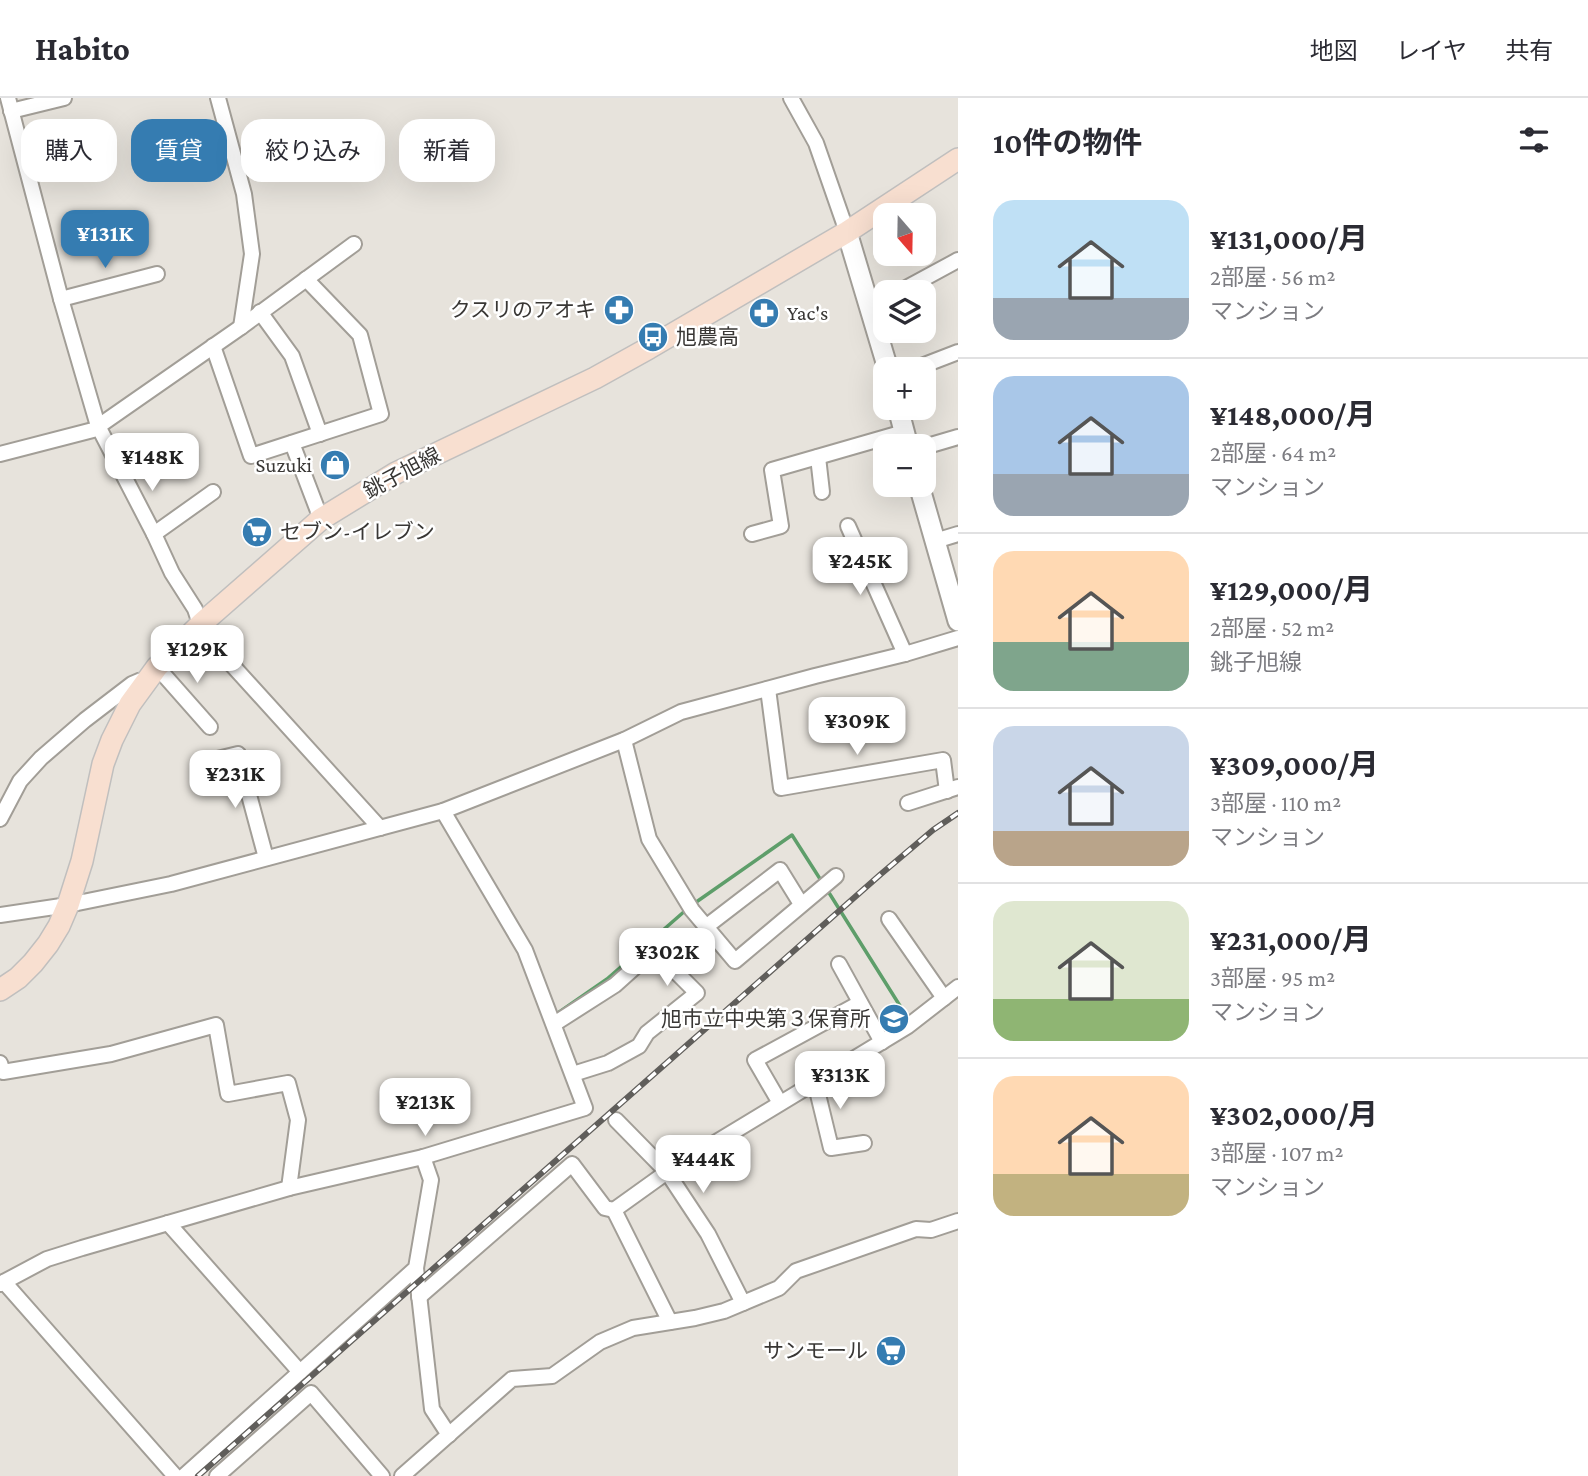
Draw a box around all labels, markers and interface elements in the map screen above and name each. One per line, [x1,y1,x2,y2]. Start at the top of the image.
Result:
text: Habito [35,30,130,67]
text: 地図 [1310,37,1358,64]
text: レイヤ [1396,37,1467,64]
text: 共有 [1505,37,1553,64]
chip: 購入 [21,119,117,182]
chip: 賃貸 [131,119,227,182]
chip: 絞り込み [241,119,385,182]
chip: 新着 [399,119,495,182]
icon: filters [1515,121,1553,159]
text: 10件の物件 [993,126,1142,159]
north arrow [873,203,936,266]
map controls [873,203,936,497]
pin: ¥131K [56,211,154,270]
text: ¥131K [77,220,133,246]
text: ¥131,000/月 [1210,222,1368,255]
icon: home [1049,228,1133,312]
text: 2部屋 · 56 m² [1210,264,1335,290]
button: layers [873,280,936,343]
pharmacy icon: クスリのアオキ [602,293,636,327]
pharmacy icon: Yac's [747,296,781,330]
place label: クスリのアオキ [450,298,596,322]
text: マンション [1210,298,1325,324]
place label: Yac's [787,301,828,325]
bus stop icon: 旭農高 [636,320,670,354]
place label: 旭農高 [676,325,739,349]
button: + [873,357,936,420]
text: ¥148,000/月 [1210,398,1376,431]
icon: home [1049,404,1133,488]
pin: ¥148K [103,434,201,493]
button: − [873,434,936,497]
text: 2部屋 · 64 m² [1210,440,1336,466]
text: ¥148K [121,443,183,469]
street label: 銚子旭線 [359,443,445,503]
shop icon: Suzuki [318,448,352,482]
place label: Suzuki [255,453,312,477]
text: マンション [1210,474,1325,500]
supermarket icon: セブン-イレブン [240,515,274,549]
place label: セブン-イレブン [280,520,435,544]
pin: ¥245K [811,538,909,597]
text: ¥245K [829,547,891,573]
text: ¥129,000/月 [1210,573,1373,606]
icon: home [1049,579,1133,663]
text: 2部屋 · 52 m² [1210,615,1334,641]
pin: ¥129K [148,626,246,685]
text: ¥129K [167,635,227,661]
text: 銚子旭線 [1210,649,1302,675]
pin: ¥309K [808,698,906,757]
text: ¥309K [825,707,889,733]
text: ¥309,000/月 [1210,748,1379,781]
pin: ¥231K [186,750,284,810]
icon: home [1049,754,1133,838]
text: ¥231K [205,760,265,786]
text: 3部屋 · 110 m² [1210,790,1341,816]
text: マンション [1210,824,1325,850]
text: ¥231,000/月 [1210,923,1372,956]
pin: ¥302K [618,928,716,988]
icon: home [1049,929,1133,1013]
text: ¥302K [635,938,699,964]
text: 3部屋 · 95 m² [1210,965,1335,991]
text: マンション [1210,999,1325,1025]
school or university icon: 旭市立中央第３保育所 [877,1002,911,1036]
place label: 旭市立中央第３保育所 [661,1007,871,1031]
pin: ¥313K [791,1052,889,1111]
text: ¥313K [811,1061,869,1087]
pin: ¥213K [376,1079,474,1138]
text: ¥213K [395,1088,455,1114]
text: ¥302,000/月 [1210,1098,1378,1131]
icon: home [1049,1104,1133,1188]
pin: ¥444K [654,1136,752,1195]
text: 3部屋 · 107 m² [1210,1140,1344,1166]
text: ¥444K [672,1145,734,1171]
text: マンション [1210,1174,1325,1200]
supermarket icon: サンモール [874,1334,908,1368]
place label: サンモール [763,1339,868,1363]

